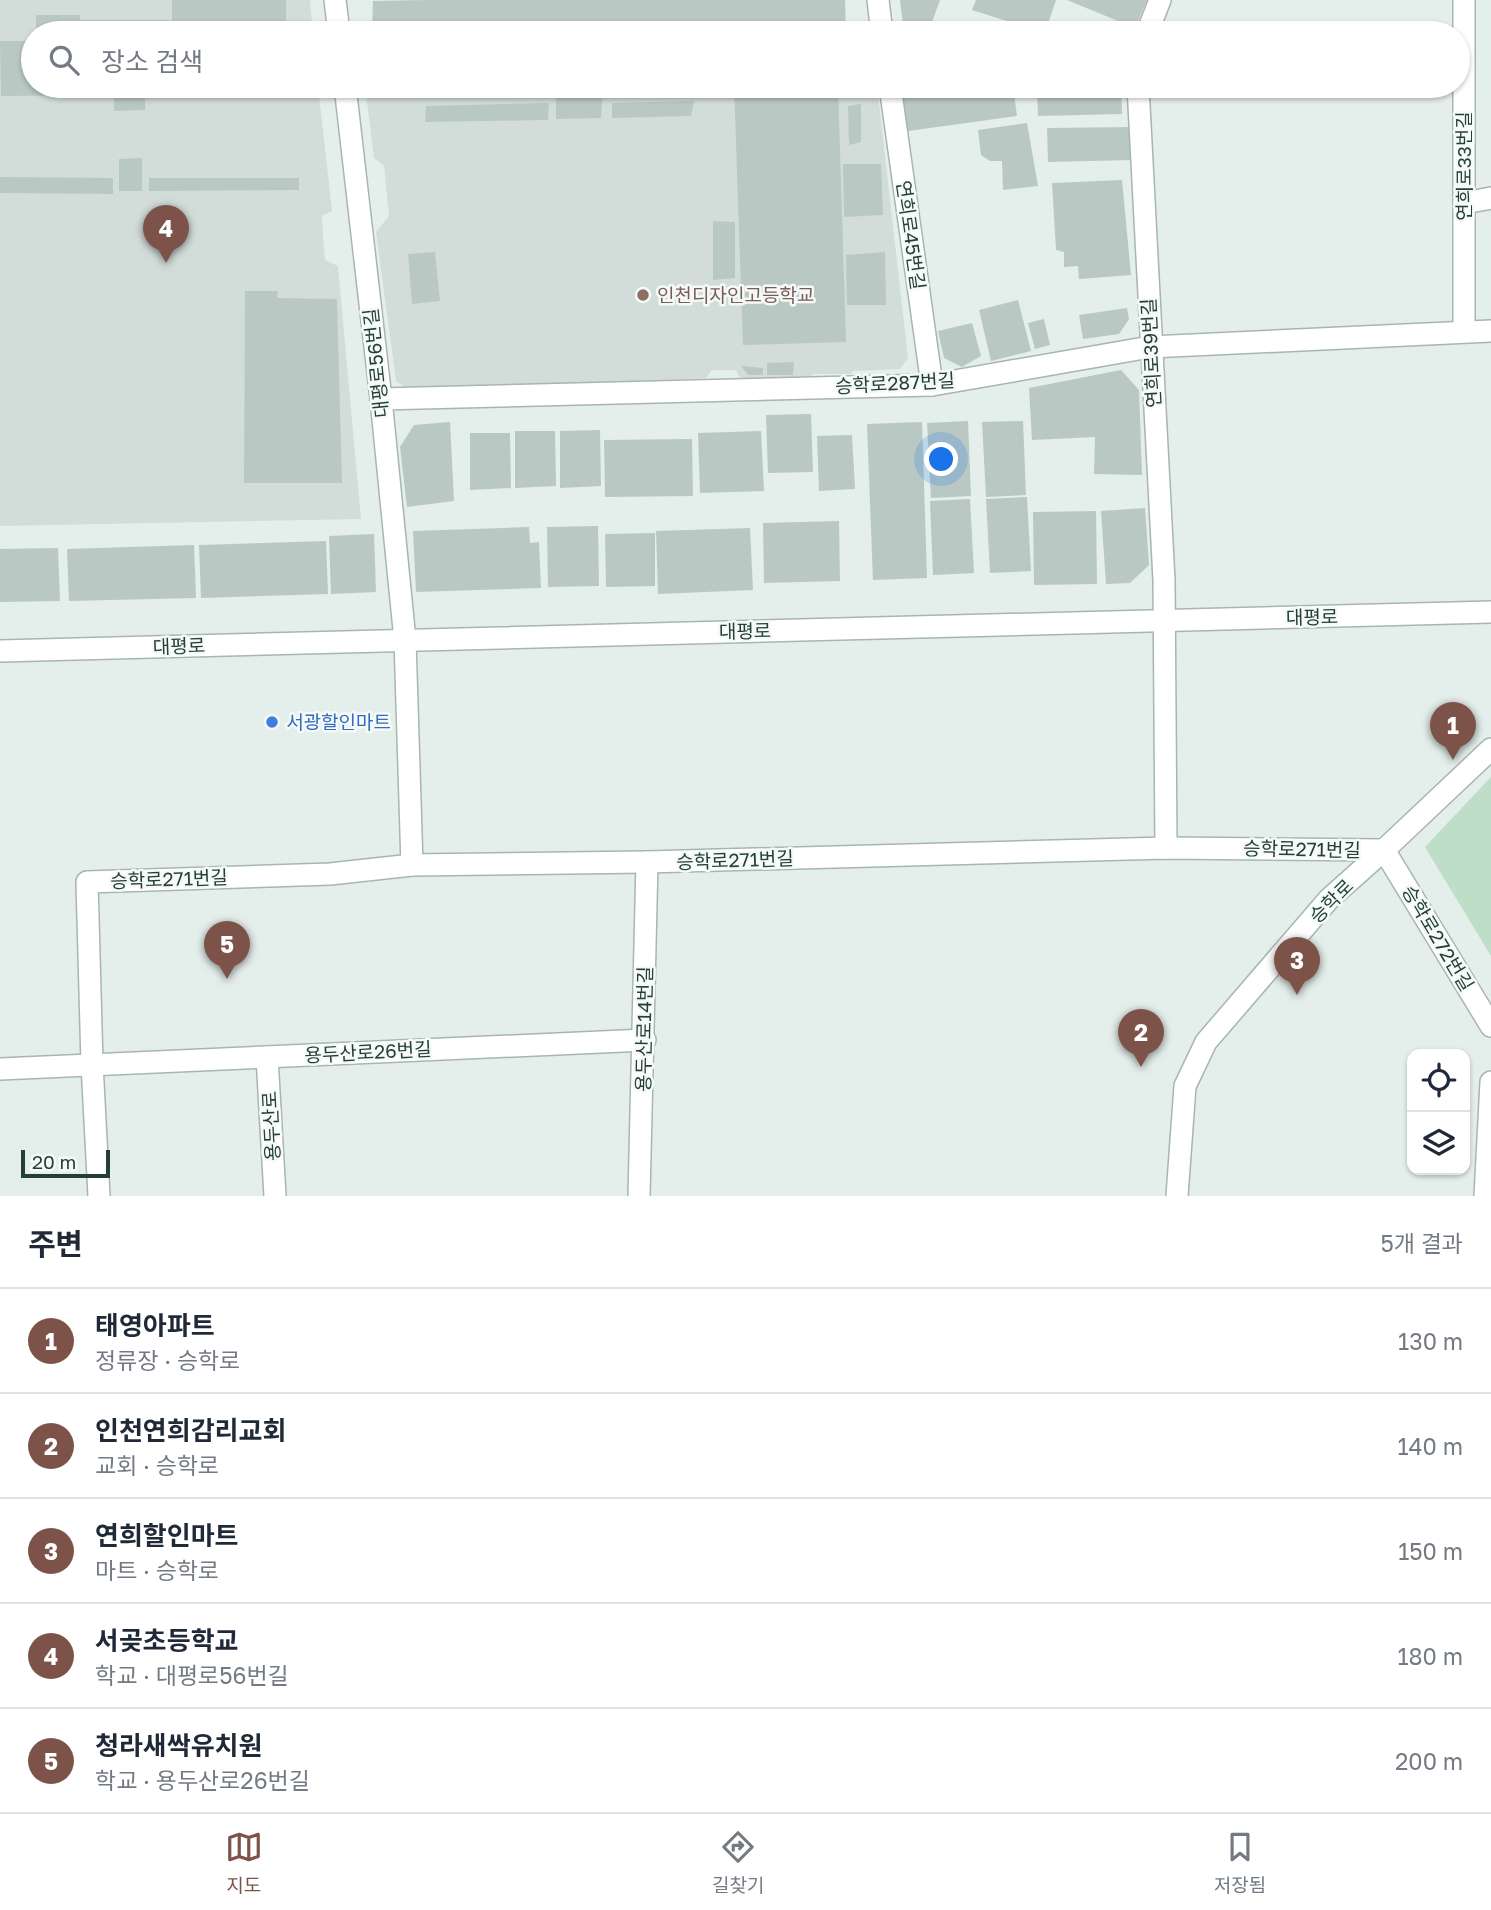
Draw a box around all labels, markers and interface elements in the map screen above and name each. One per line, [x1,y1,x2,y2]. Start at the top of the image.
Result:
search box [21,21,1470,98]
icon: search [45,41,83,79]
text: 장소 검색 [101,46,203,77]
street label: 연희로33번길 [1452,111,1475,221]
street label: 연희로45번길 [892,179,931,291]
pin: 4 [143,205,189,263]
place label: 인천디자인고등학교 [657,283,814,306]
marker: 인천디자인고등학교 [635,287,651,303]
street label: 연희로39번길 [1136,297,1165,409]
street label: 대평로56번길 [358,307,393,419]
street label: 승학로287번길 [834,368,956,397]
your location [924,442,958,476]
street label: 대평로 [1286,605,1338,628]
street label: 대평로 [719,619,771,642]
street label: 대평로 [152,633,206,658]
pin: 1 [1430,702,1476,760]
place label: 서광할인마트 [286,710,391,733]
marker: 서광할인마트 [264,714,280,730]
street label: 승학로271번길 [1243,836,1361,861]
street label: 승학로271번길 [676,846,794,873]
street label: 승학로271번길 [110,865,228,892]
street label: 승학로 [1304,874,1357,927]
street label: 승학로272번길 [1398,881,1479,995]
pin: 5 [204,921,250,979]
pin: 3 [1274,937,1320,995]
street label: 용두산로14번길 [631,966,656,1092]
pin: 2 [1118,1009,1164,1067]
street label: 용두산로26번길 [304,1037,432,1066]
map controls [1407,1049,1470,1175]
button: locate [1407,1049,1470,1112]
street label: 용두산로 [257,1091,284,1162]
button: layers [1407,1112,1470,1175]
scale bar [21,1147,110,1179]
text: 20 m [32,1150,76,1173]
text: 주변 [28,1226,83,1262]
text: 5개 결과 [1380,1229,1463,1257]
text: 태영아파트 [95,1310,215,1341]
text: 1 [45,1327,57,1355]
text: 130 m [1398,1327,1463,1355]
text: 정류장 · 승학로 [95,1346,240,1374]
text: 인천연희감리교회 [95,1415,286,1446]
text: 2 [44,1432,58,1460]
text: 140 m [1397,1432,1463,1460]
text: 교회 · 승학로 [95,1451,219,1479]
text: 연희할인마트 [95,1520,239,1551]
text: 3 [44,1537,58,1565]
text: 150 m [1398,1537,1463,1565]
text: 마트 · 승학로 [95,1556,219,1584]
text: 서곶초등학교 [95,1625,239,1656]
text: 4 [44,1642,58,1670]
text: 180 m [1397,1642,1463,1670]
text: 학교 · 대평로56번길 [95,1661,289,1689]
text: 청라새싹유치원 [95,1730,262,1761]
text: 5 [44,1747,58,1775]
text: 200 m [1395,1747,1463,1775]
text: 학교 · 용두산로26번길 [95,1766,310,1794]
tab: 지도 [225,1828,263,1897]
tab: 길찾기 [712,1828,764,1897]
tab: 저장됨 [1214,1828,1266,1897]

